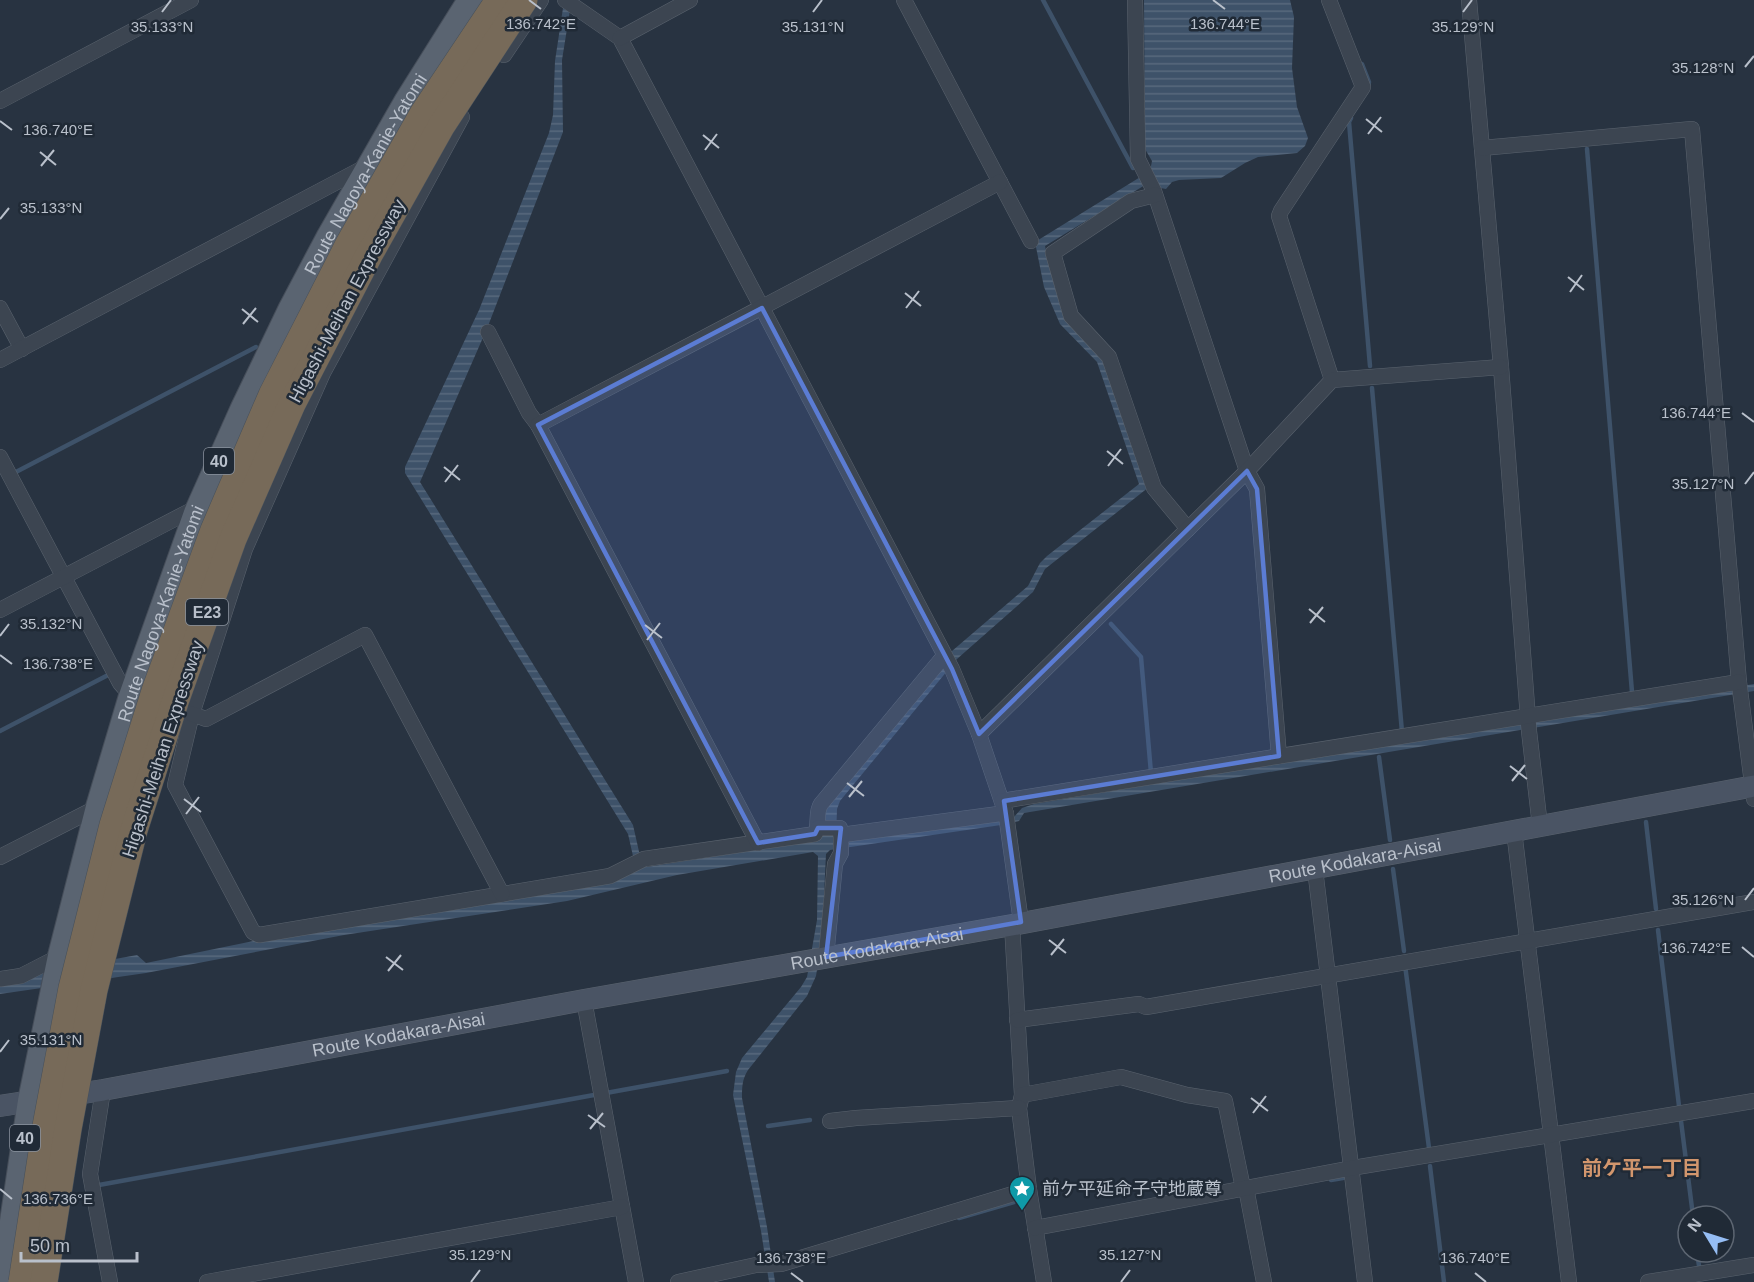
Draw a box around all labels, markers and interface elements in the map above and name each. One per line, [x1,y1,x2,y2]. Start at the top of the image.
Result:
text: 136.742°E [506,15,576,32]
text: 136.744°E [1190,15,1260,32]
text: 35.133°N [131,18,193,35]
text: 35.131°N [782,18,844,35]
text: 35.129°N [1432,18,1494,35]
text: 35.128°N [1672,59,1734,76]
street label: Route Nagoya-Kanie-Yatomi [300,70,431,278]
text: 136.740°E [23,121,93,138]
street label: Higashi-Meihan Expressway [285,196,409,406]
text: 35.133°N [20,199,82,216]
text: 136.744°E [1661,404,1731,421]
road number: 40 [204,448,234,474]
text: 35.127°N [1672,475,1734,492]
street label: Route Nagoya-Kanie-Yatomi [114,502,208,724]
road number: E23 [186,599,228,625]
text: 35.132°N [20,615,82,632]
street label: Higashi-Meihan Expressway [118,638,208,860]
text: 136.738°E [23,655,93,672]
street label: Route Kodakara-Aisai [1267,835,1443,887]
text: 35.126°N [1672,891,1734,908]
street label: Route Kodakara-Aisai [789,924,965,974]
text: 136.742°E [1661,939,1731,956]
street label: Route Kodakara-Aisai [311,1009,487,1061]
text: 35.131°N [20,1031,82,1048]
road number: 40 [10,1125,40,1151]
district label: 前ケ平一丁目 [1582,1157,1702,1179]
place icon: 前ケ平延命子守地蔵尊 [1007,1174,1037,1212]
place label: 前ケ平延命子守地蔵尊 [1042,1179,1222,1199]
text: 136.736°E [23,1190,93,1207]
north arrow [1676,1204,1736,1264]
text: N [1684,1215,1705,1235]
scale bar [21,1225,136,1263]
text: 50 m [30,1236,70,1256]
text: 35.129°N [449,1246,511,1263]
text: 35.127°N [1099,1246,1161,1263]
text: 136.738°E [756,1249,826,1266]
text: 136.740°E [1440,1249,1510,1266]

